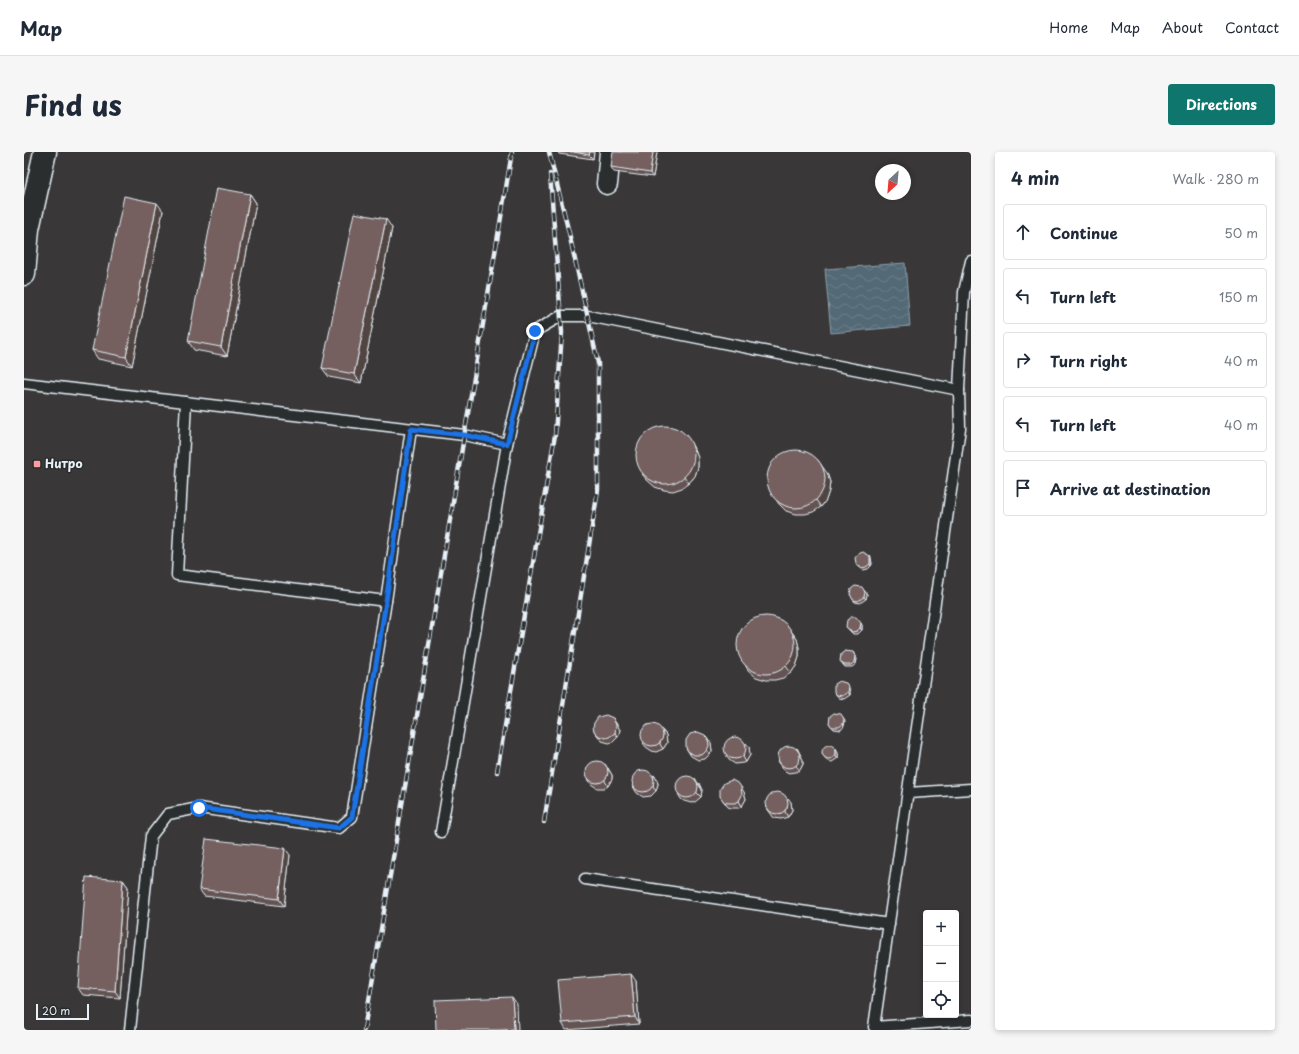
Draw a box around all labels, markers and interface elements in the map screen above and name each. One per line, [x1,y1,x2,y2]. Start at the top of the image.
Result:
text: Map [20,14,62,42]
text: Home [1049,17,1088,38]
text: Map [1110,17,1140,38]
text: About [1162,17,1203,38]
text: Contact [1225,17,1279,38]
text: Find us [24,83,122,126]
button: Directions [1168,84,1275,125]
north arrow [875,164,911,200]
text: 4 min [1011,165,1059,191]
text: Walk · 280 m [1172,169,1259,188]
icon: ahead [1012,221,1034,243]
text: Continue [1050,221,1118,244]
text: 50 m [1224,223,1258,242]
icon: left [1012,285,1034,307]
text: Turn left [1050,285,1116,308]
text: 150 m [1219,287,1258,306]
route end [526,322,544,340]
icon: right [1012,349,1034,371]
text: Turn right [1050,349,1127,372]
text: 40 m [1224,351,1258,370]
icon: left [1012,413,1034,435]
text: Turn left [1050,413,1116,436]
text: 40 m [1224,415,1258,434]
place label: Нитро [45,454,83,472]
marker: Нитро [32,459,42,469]
icon: arrive [1012,477,1034,499]
text: Arrive at destination [1050,477,1211,500]
route start [190,799,208,817]
map controls [923,910,959,1018]
button: + [923,910,959,946]
button: − [923,946,959,982]
button: locate [923,982,959,1018]
scale bar [36,1002,89,1021]
text: 20 m [42,1002,70,1019]

